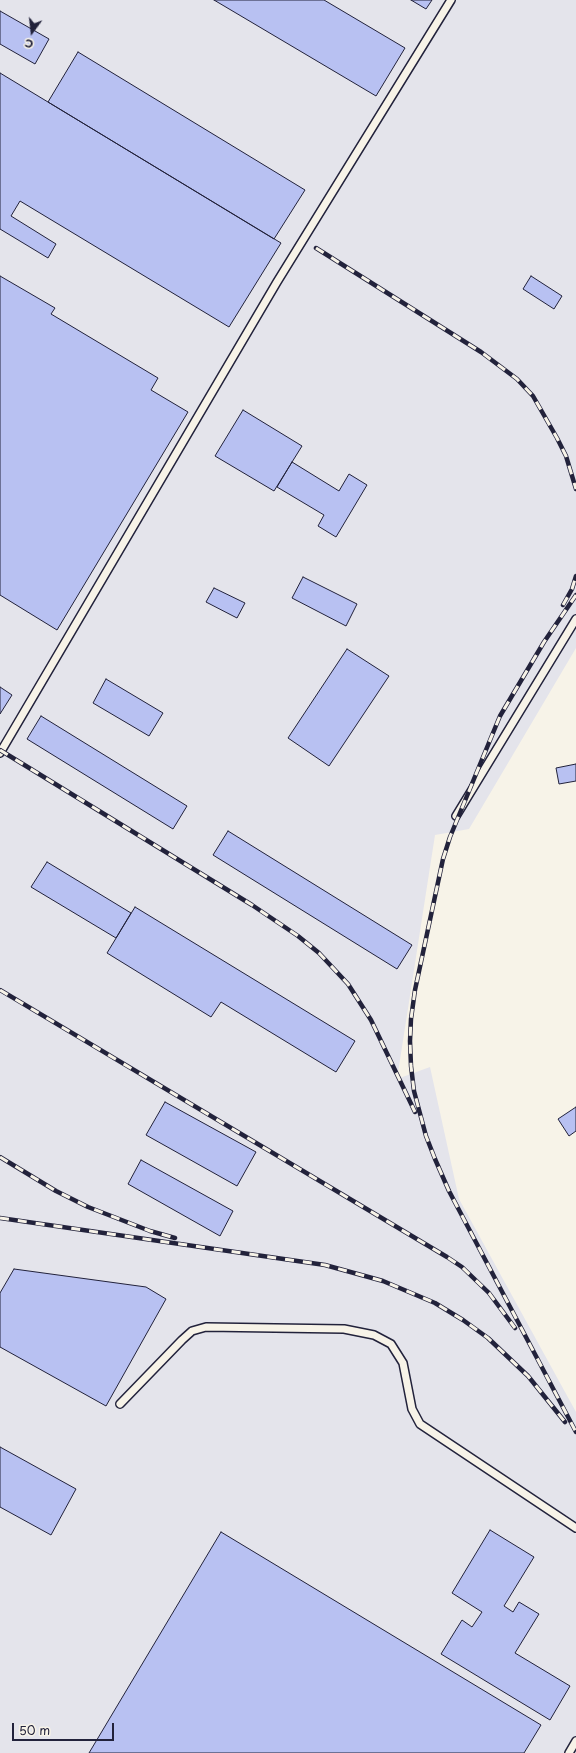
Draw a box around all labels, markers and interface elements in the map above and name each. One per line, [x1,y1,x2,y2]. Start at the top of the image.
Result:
north arrow [12,12,52,52]
text: С [23,35,35,53]
scale bar [14,1715,116,1741]
text: 50 m [19,1721,50,1739]

